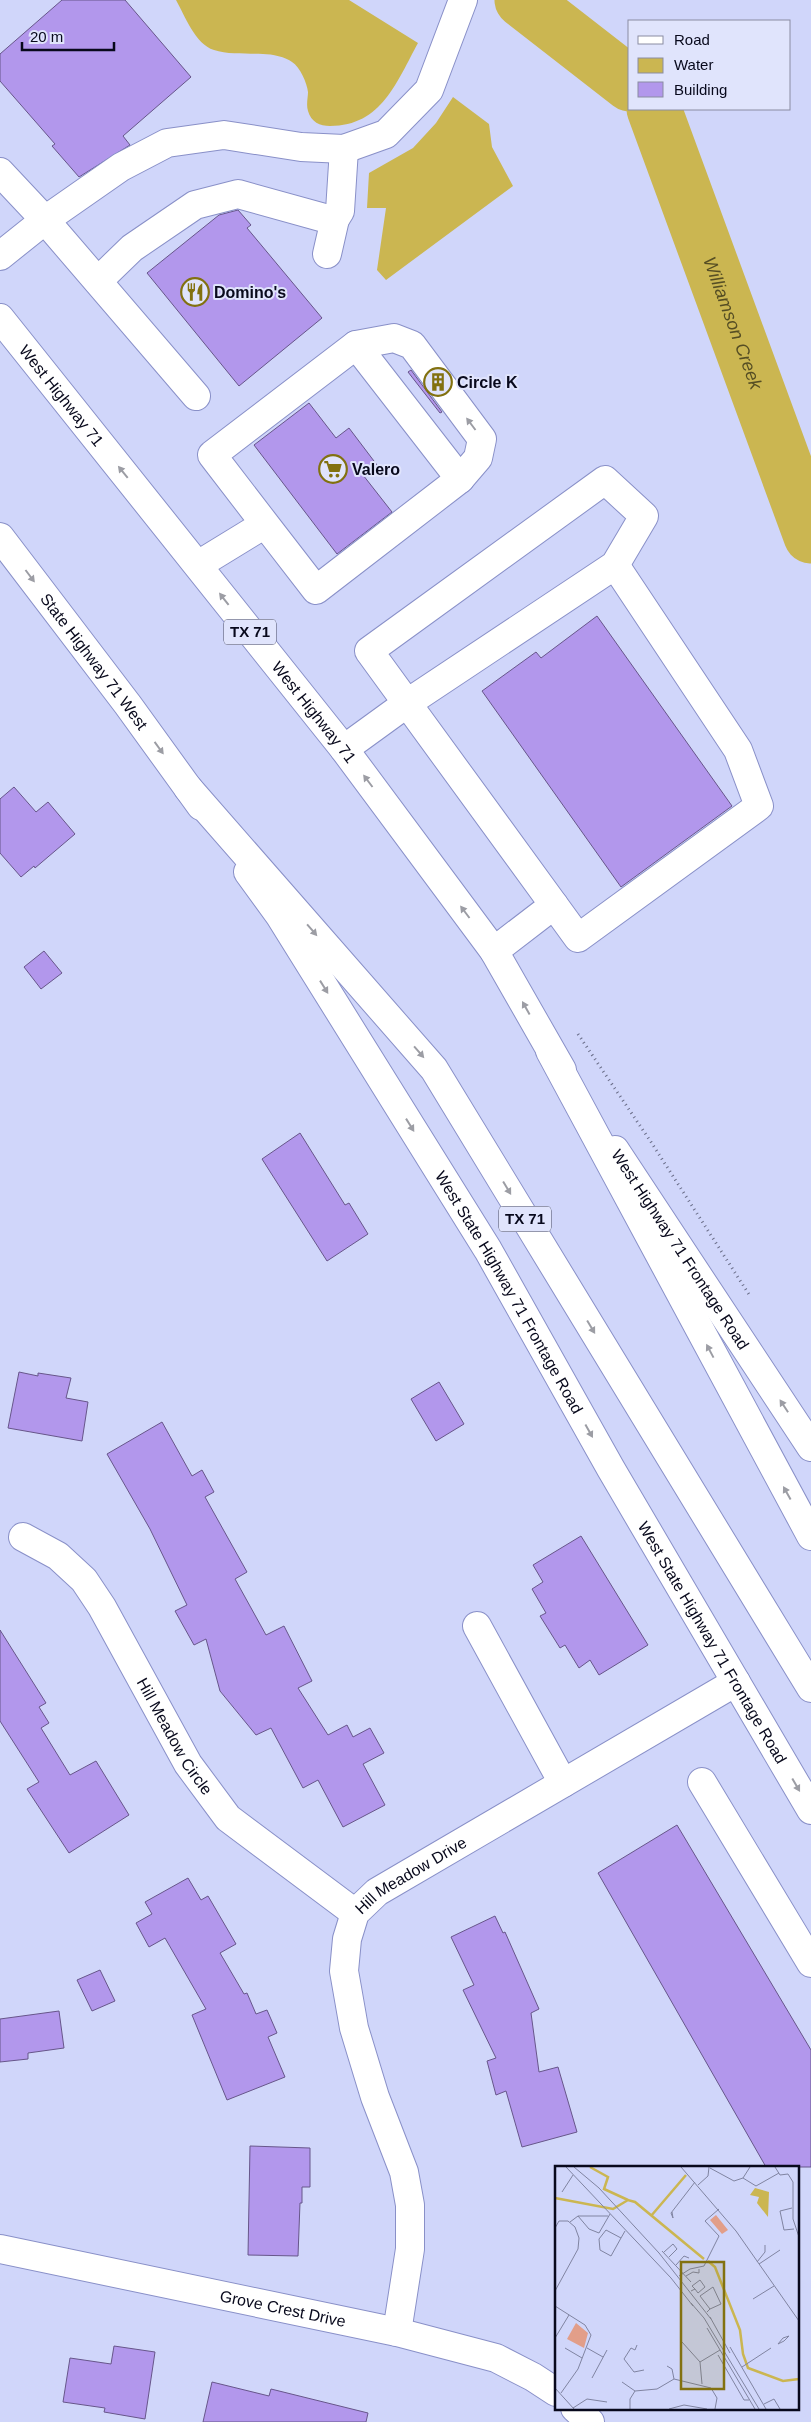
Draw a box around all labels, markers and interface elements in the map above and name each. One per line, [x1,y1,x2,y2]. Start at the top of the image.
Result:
scale bar [22,20,115,52]
legend [628,20,791,110]
text: 20 m [30,28,63,45]
text: Road [674,31,710,48]
text: Water [674,56,713,73]
text: Building [674,81,727,98]
water label: Williamson Creek [699,254,767,393]
restaurant icon: Domino's [180,277,210,307]
place label: Domino's [214,284,286,301]
street label: West Highway 71 [16,342,107,450]
building icon: Circle K [423,367,453,397]
place label: Circle K [457,374,518,391]
one-way arrow [466,417,476,431]
supermarket icon: Valero [318,454,348,484]
place label: Valero [352,461,400,478]
one-way arrow [117,465,128,478]
one-way arrow [24,569,35,582]
street label: State Highway 71 West [37,590,151,733]
one-way arrow [219,592,230,605]
road number: TX 71 [224,620,276,644]
street label: West Highway 71 [269,658,359,766]
one-way arrow [154,741,164,755]
one-way arrow [363,774,373,788]
one-way arrow [460,905,470,919]
one-way arrow [306,923,318,935]
one-way arrow [319,980,328,994]
one-way arrow [522,1001,530,1015]
one-way arrow [414,1045,425,1058]
one-way arrow [405,1118,414,1131]
street label: West Highway 71 Frontage Road [608,1147,752,1353]
street label: West State Highway 71 Frontage Road [432,1168,586,1416]
one-way arrow [502,1182,512,1195]
road number: TX 71 [499,1206,551,1232]
one-way arrow [587,1321,596,1334]
one-way arrow [706,1343,714,1358]
one-way arrow [779,1399,789,1413]
one-way arrow [585,1424,594,1438]
one-way arrow [783,1486,791,1501]
street label: West State Highway 71 Frontage Road [635,1519,790,1767]
street label: Hill Meadow Circle [134,1675,216,1798]
one-way arrow [792,1778,801,1791]
street label: Hill Meadow Drive [352,1834,469,1917]
inset map [555,2166,798,2410]
street label: Grove Crest Drive [218,2287,347,2330]

